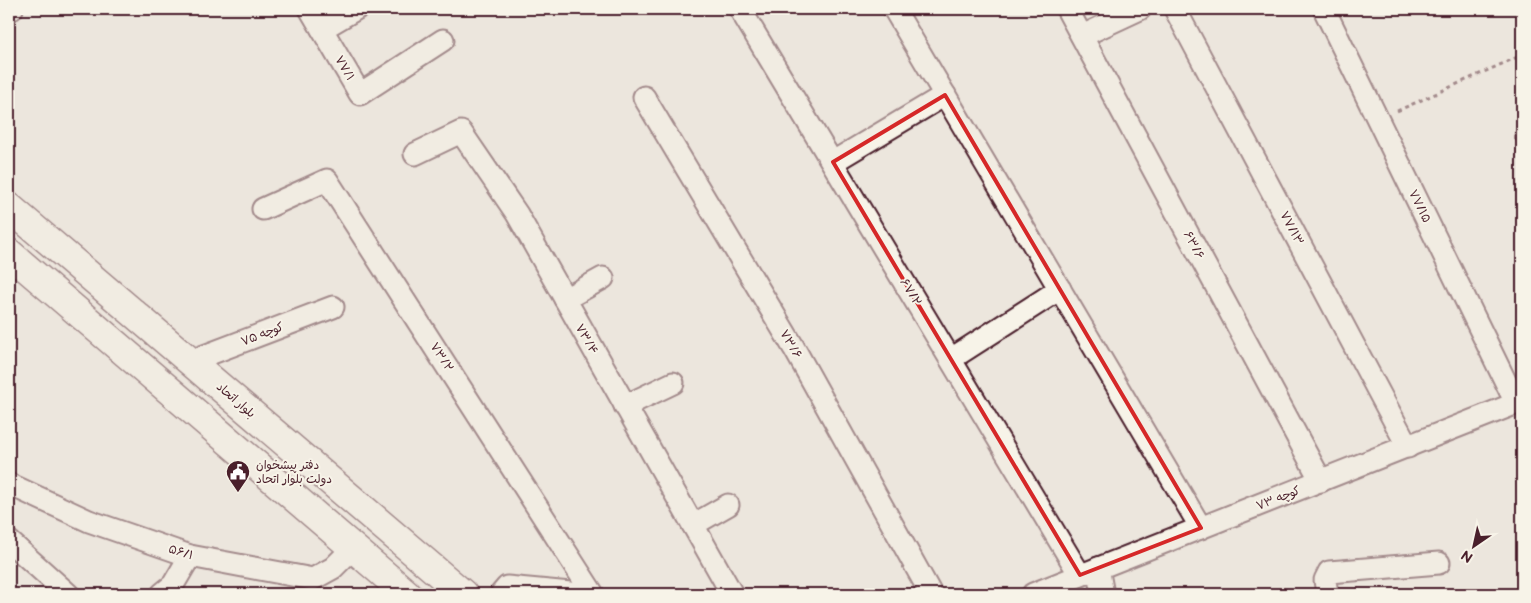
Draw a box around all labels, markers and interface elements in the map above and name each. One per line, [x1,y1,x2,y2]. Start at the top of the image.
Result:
street label: ۷۷/۱ [331,53,358,84]
street label: ۷۷/۱۵ [1405,187,1434,225]
street label: ۷۷/۱۳ [1276,209,1307,248]
street label: ۶۳/۶ [1180,229,1207,262]
street label: ۶۷/۲ [897,276,925,309]
street label: کوچه ۷۵ [239,319,286,349]
street label: ۷۳/۴ [572,321,601,357]
street label: ۷۳/۶ [776,327,805,361]
street label: ۷۳/۲ [427,340,457,375]
street label: بلوار اتحاد [213,379,258,421]
place label: دفتر پیشخوان دولت بلوار اتحاد [256,458,332,487]
public building icon: دفتر پیشخوان دولت بلوار اتحاد [225,459,251,493]
street label: کوچه ۷۳ [1254,483,1302,514]
north arrow [1448,520,1498,570]
street label: ۵۶/۱ [167,542,195,563]
text: N [1458,546,1476,566]

